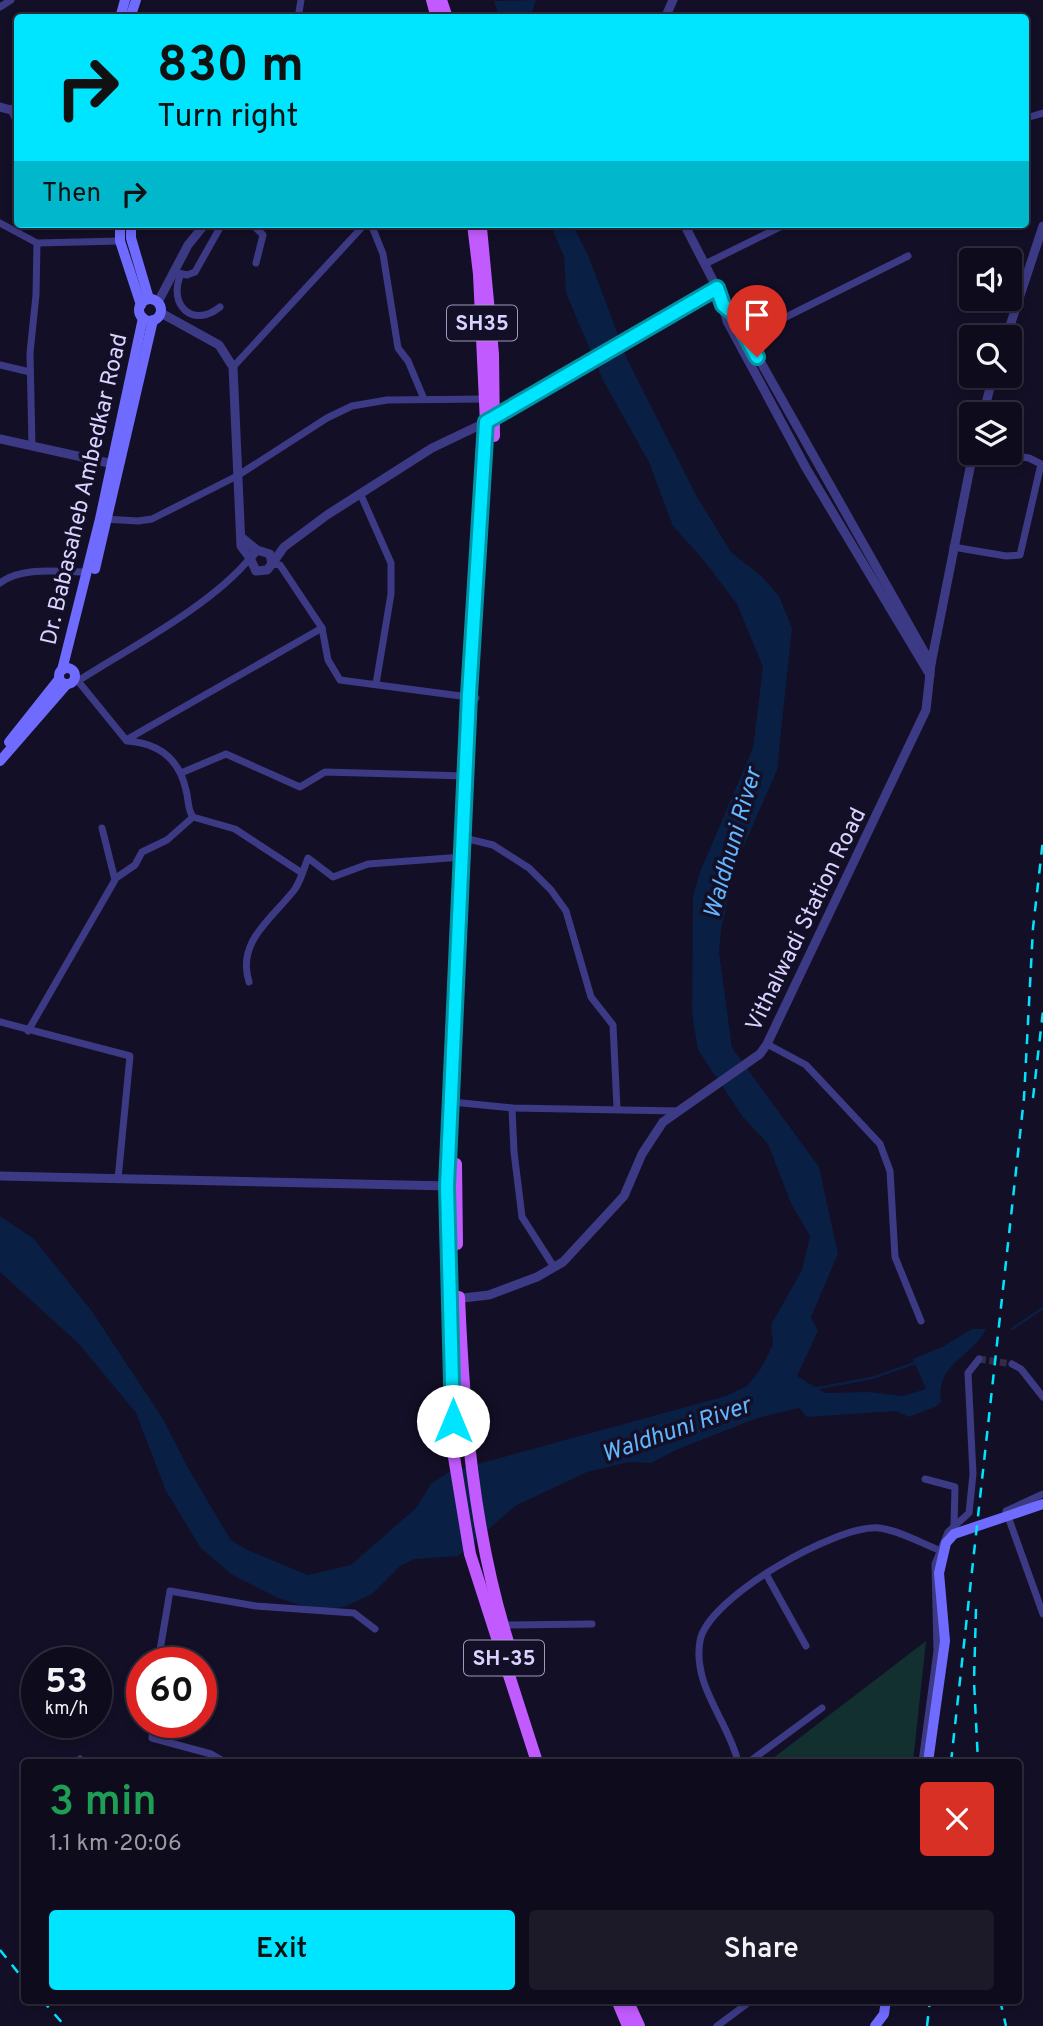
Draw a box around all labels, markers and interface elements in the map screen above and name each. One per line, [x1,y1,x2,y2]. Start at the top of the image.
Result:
text: 830 m [157,37,304,99]
icon: right [42,42,133,133]
text: Turn right [157,98,299,138]
icon: right [115,175,153,213]
text: Then [42,178,101,211]
map controls [959,248,1022,465]
button: sound [959,248,1022,311]
pin [727,285,787,357]
icon: arrive [738,296,776,334]
road number: SH35 [447,306,517,340]
button: search [959,325,1022,388]
street label: Dr. Babasaheb Ambedkar Road [35,331,135,648]
button: layers [959,402,1022,465]
water label: Waldhuni River [698,763,770,922]
street label: Vithalwadi Station Road [740,804,874,1037]
position arrow [416,1384,490,1458]
water label: Waldhuni River [598,1391,757,1470]
road number: SH-35 [464,1640,544,1676]
speed limit sign: 60 [126,1647,217,1738]
text: 53 [45,1661,88,1705]
text: km/h [45,1698,88,1721]
text: 3 min [49,1777,157,1830]
button: close [920,1782,994,1856]
text: 1.1 km · 20:06 [49,1830,182,1859]
button: Exit [49,1910,515,1990]
button: Share [529,1910,994,1990]

